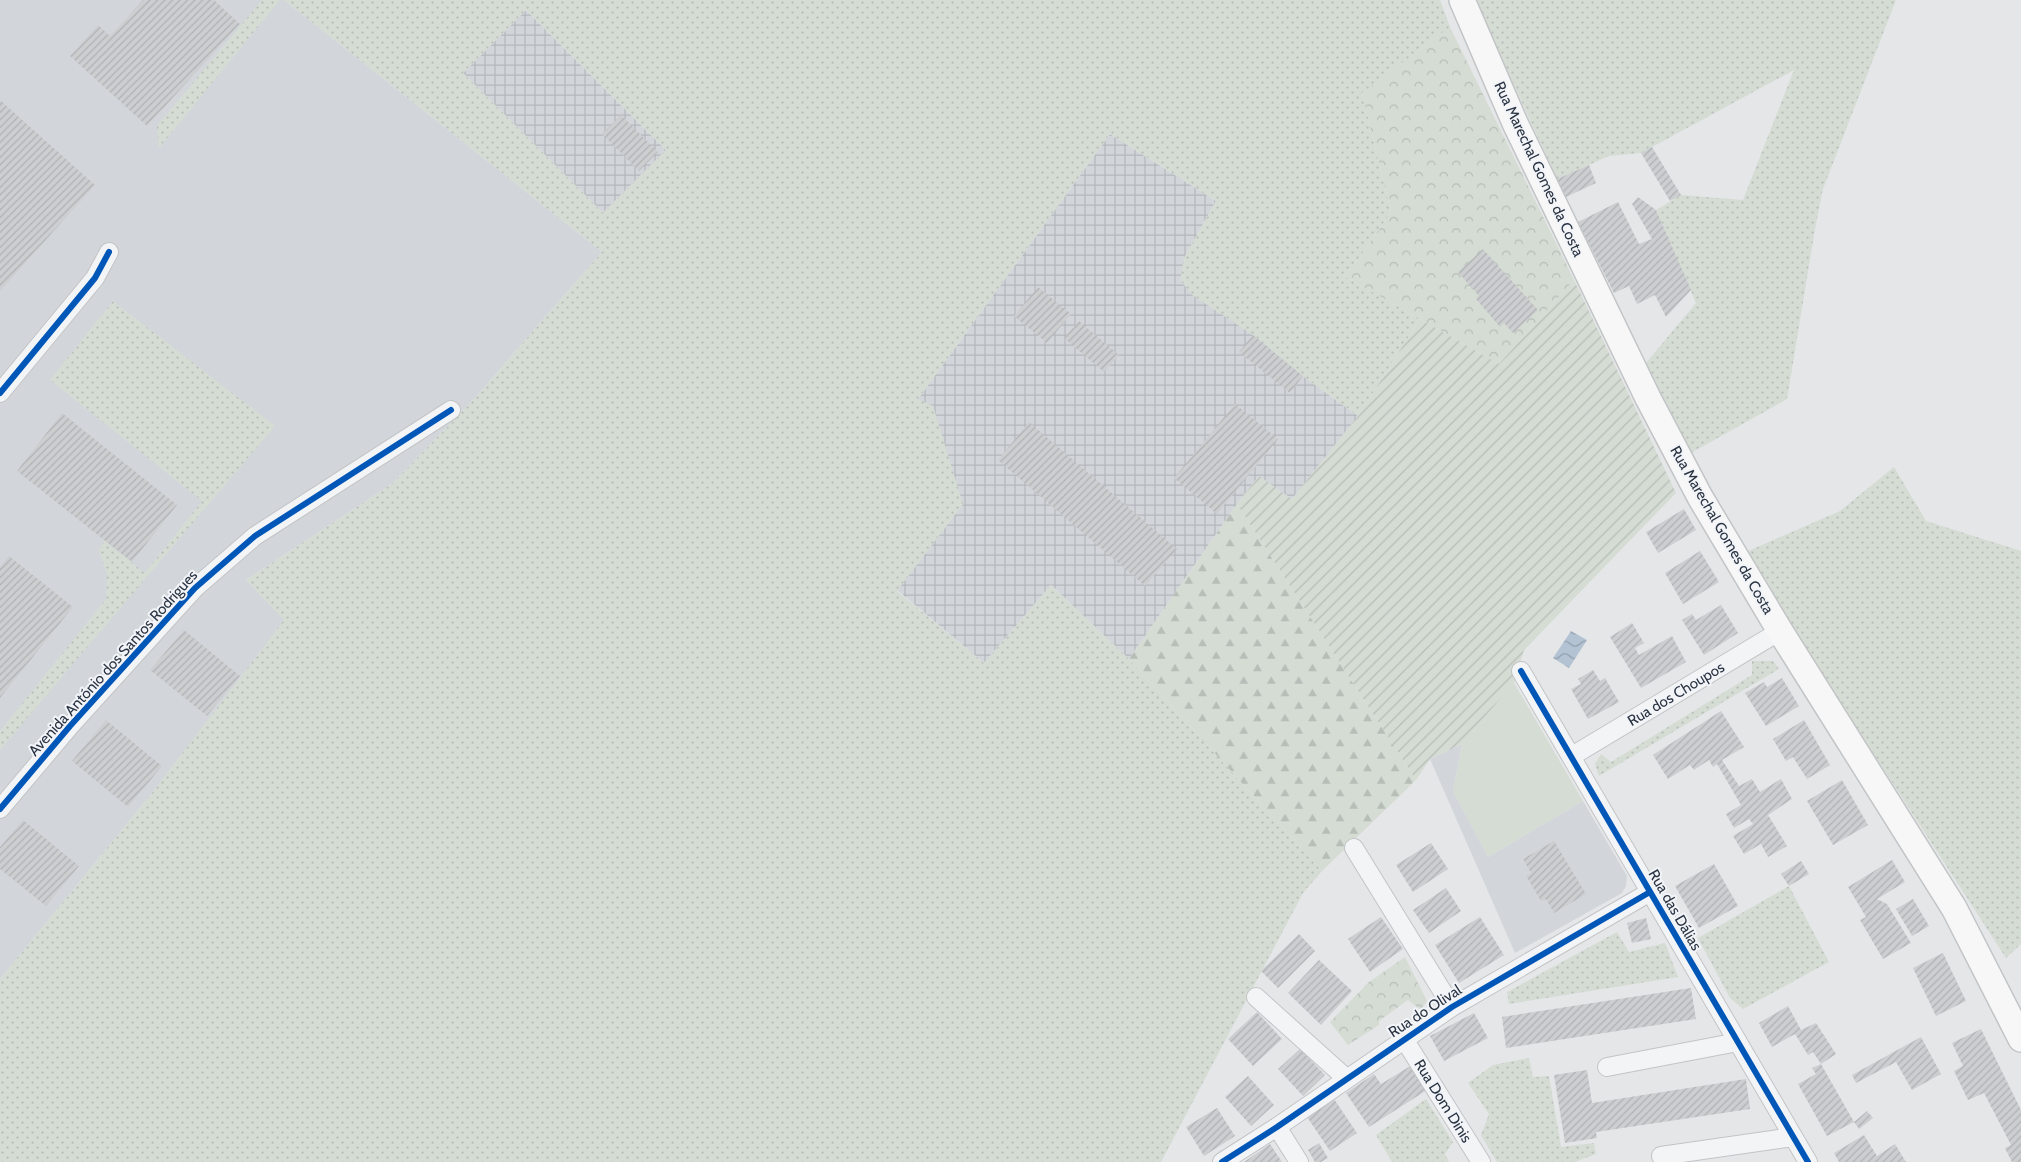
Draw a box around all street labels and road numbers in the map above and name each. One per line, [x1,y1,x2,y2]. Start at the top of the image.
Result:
street label: Rua Marechal Gomes da Costa [1490,79,1588,260]
street label: Rua Marechal Gomes da Costa [1666,443,1778,618]
street label: Avenida António dos Santos Rodrigues [25,566,201,760]
street label: Rua dos Choupos [1624,658,1728,730]
street label: Rua das Dálias [1645,866,1705,954]
street label: Rua do Olival [1385,980,1465,1041]
street label: Rua Dom Dinis [1410,1056,1476,1146]

